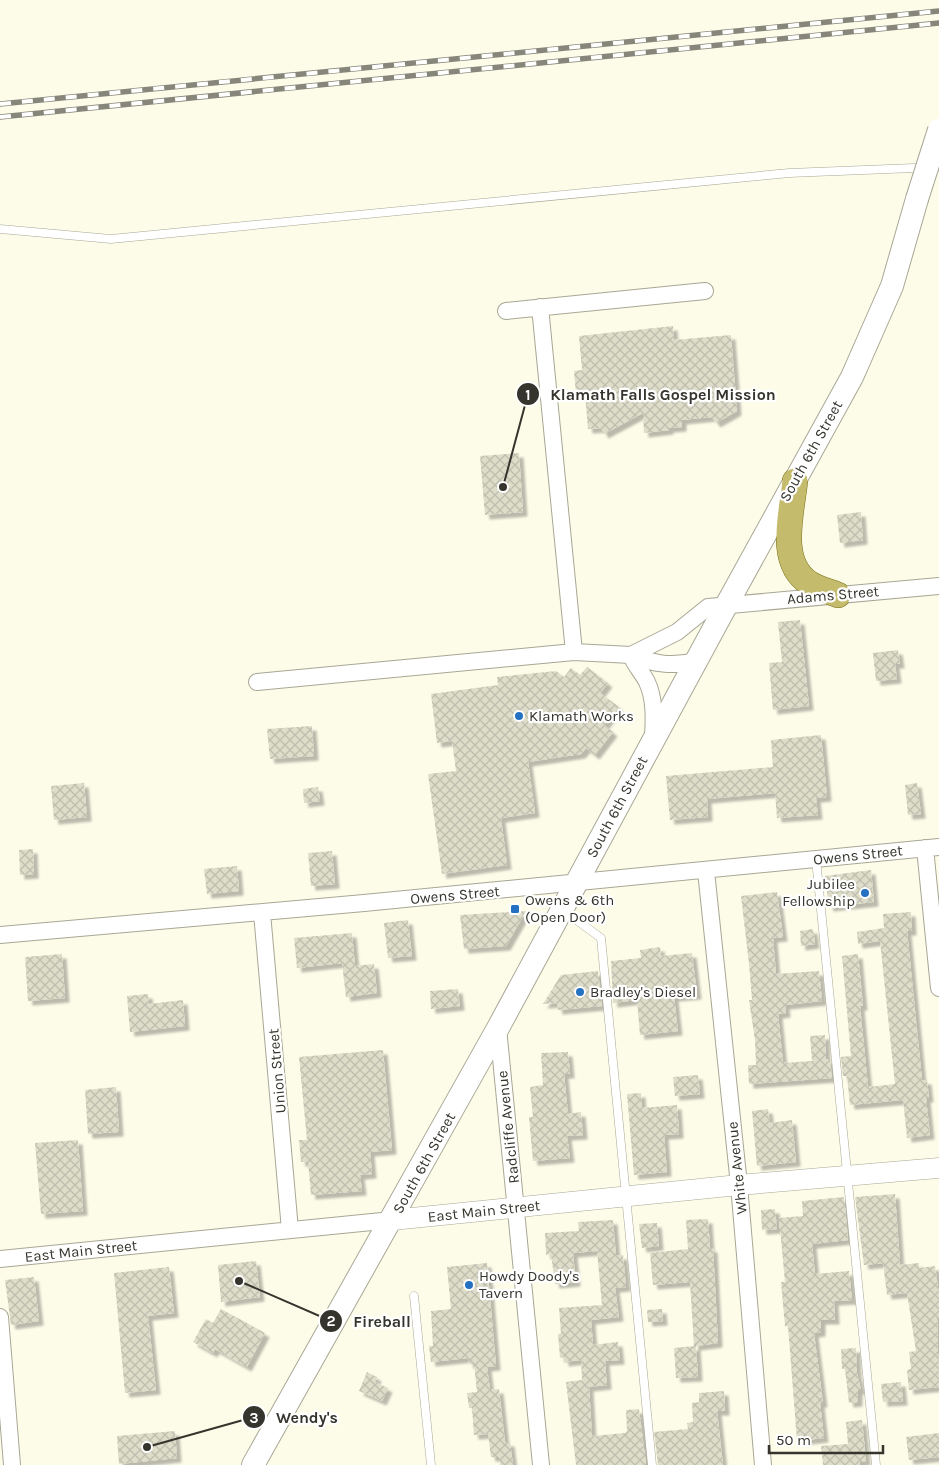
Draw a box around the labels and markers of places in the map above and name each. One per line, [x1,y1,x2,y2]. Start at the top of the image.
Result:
callout: Klamath Falls Gospel Mission [516,379,786,410]
place label: Klamath Works [529,707,634,725]
marker: Klamath Works [513,710,525,722]
place label: Jubilee Fellowship [782,875,855,910]
marker: Jubilee Fellowship [859,887,871,899]
place label: Owens & 6th (Open Door) [525,891,614,926]
marker: Owens & 6th (Open Door) [509,903,521,915]
place label: Bradley's Diesel [590,983,696,1001]
marker: Bradley's Diesel [574,986,586,998]
place label: Howdy Doody's Tavern [479,1267,580,1302]
marker: Howdy Doody's Tavern [463,1279,475,1291]
callout: Fireball [318,1306,421,1337]
callout: Wendy's [241,1402,348,1433]

